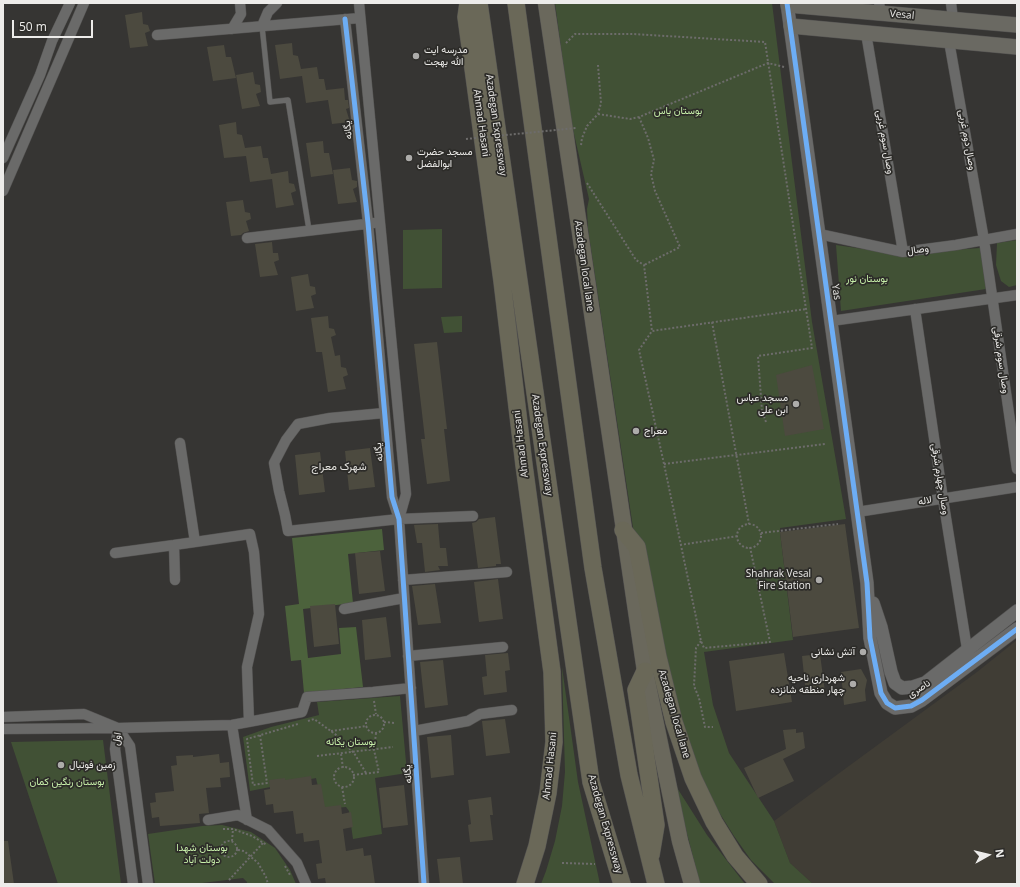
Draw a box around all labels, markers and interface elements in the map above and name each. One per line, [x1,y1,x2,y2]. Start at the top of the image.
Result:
street label: Vesal [889,8,915,22]
scale bar [14,12,95,38]
text: 50 m [19,18,47,35]
place label: مدرسه ایت الله بهجت [424,44,468,68]
marker: مدرسه ایت الله بهجت [411,51,421,61]
street label: Azadegan Expressway [483,73,509,177]
street label: Ahmad Hasani [470,89,492,157]
park label: بوستان یاس [654,105,702,117]
street label: وصال سوم غربی [873,109,897,175]
street label: وصال دوم غربی [956,109,978,171]
street label: یگانه [341,120,355,140]
place label: مسجد حضرت ابوالفضل [417,146,473,170]
marker: مسجد حضرت ابوالفضل [404,153,414,163]
street label: Azadegan local lane [572,220,596,312]
street label: وصال [906,243,930,257]
park label: بوستان نور [846,273,888,285]
street label: Yas [829,283,843,301]
street label: وصال سوم شرقی [990,326,1012,394]
place label: مسجد عباس ابن علی [736,392,788,416]
street label: Azadegan Expressway [529,393,555,497]
marker: مسجد عباس ابن علی [791,399,801,409]
street label: Ahmad Hasani [511,410,531,478]
place label: معراج [644,425,667,437]
marker: معراج [631,426,641,436]
street label: یگانه [372,442,386,462]
street label: وصال چهارم شرقی [928,442,952,516]
district label: شهرک معراج [311,460,367,474]
street label: لاله [917,494,933,508]
place label: Shahrak Vesal Fire Station [746,568,811,592]
marker: Shahrak Vesal Fire Station [814,575,824,585]
place label: آتش نشانی [811,646,855,658]
marker: آتش نشانی [858,647,868,657]
street label: Azadegan local lane [656,668,692,760]
place label: شهرداری ناحیه چهار منطقه شانزده [771,672,845,696]
street label: ناصری [905,677,933,701]
marker: شهرداری ناحیه چهار منطقه شانزده [848,679,858,689]
street label: اول [110,731,124,747]
street label: Ahmad Hasani [540,732,560,800]
park label: بوستان یگانه [326,736,376,748]
place label: زمین فوتبال [69,759,115,771]
marker: زمین فوتبال [56,760,66,770]
street label: یگانه [401,764,415,784]
street label: Azadegan Expressway [585,773,625,875]
park label: بوستان رنگین کمان [29,776,105,788]
north arrow [968,835,1008,875]
park label: بوستان شهدا دولت آباد [176,842,228,866]
text: N [992,848,1008,859]

